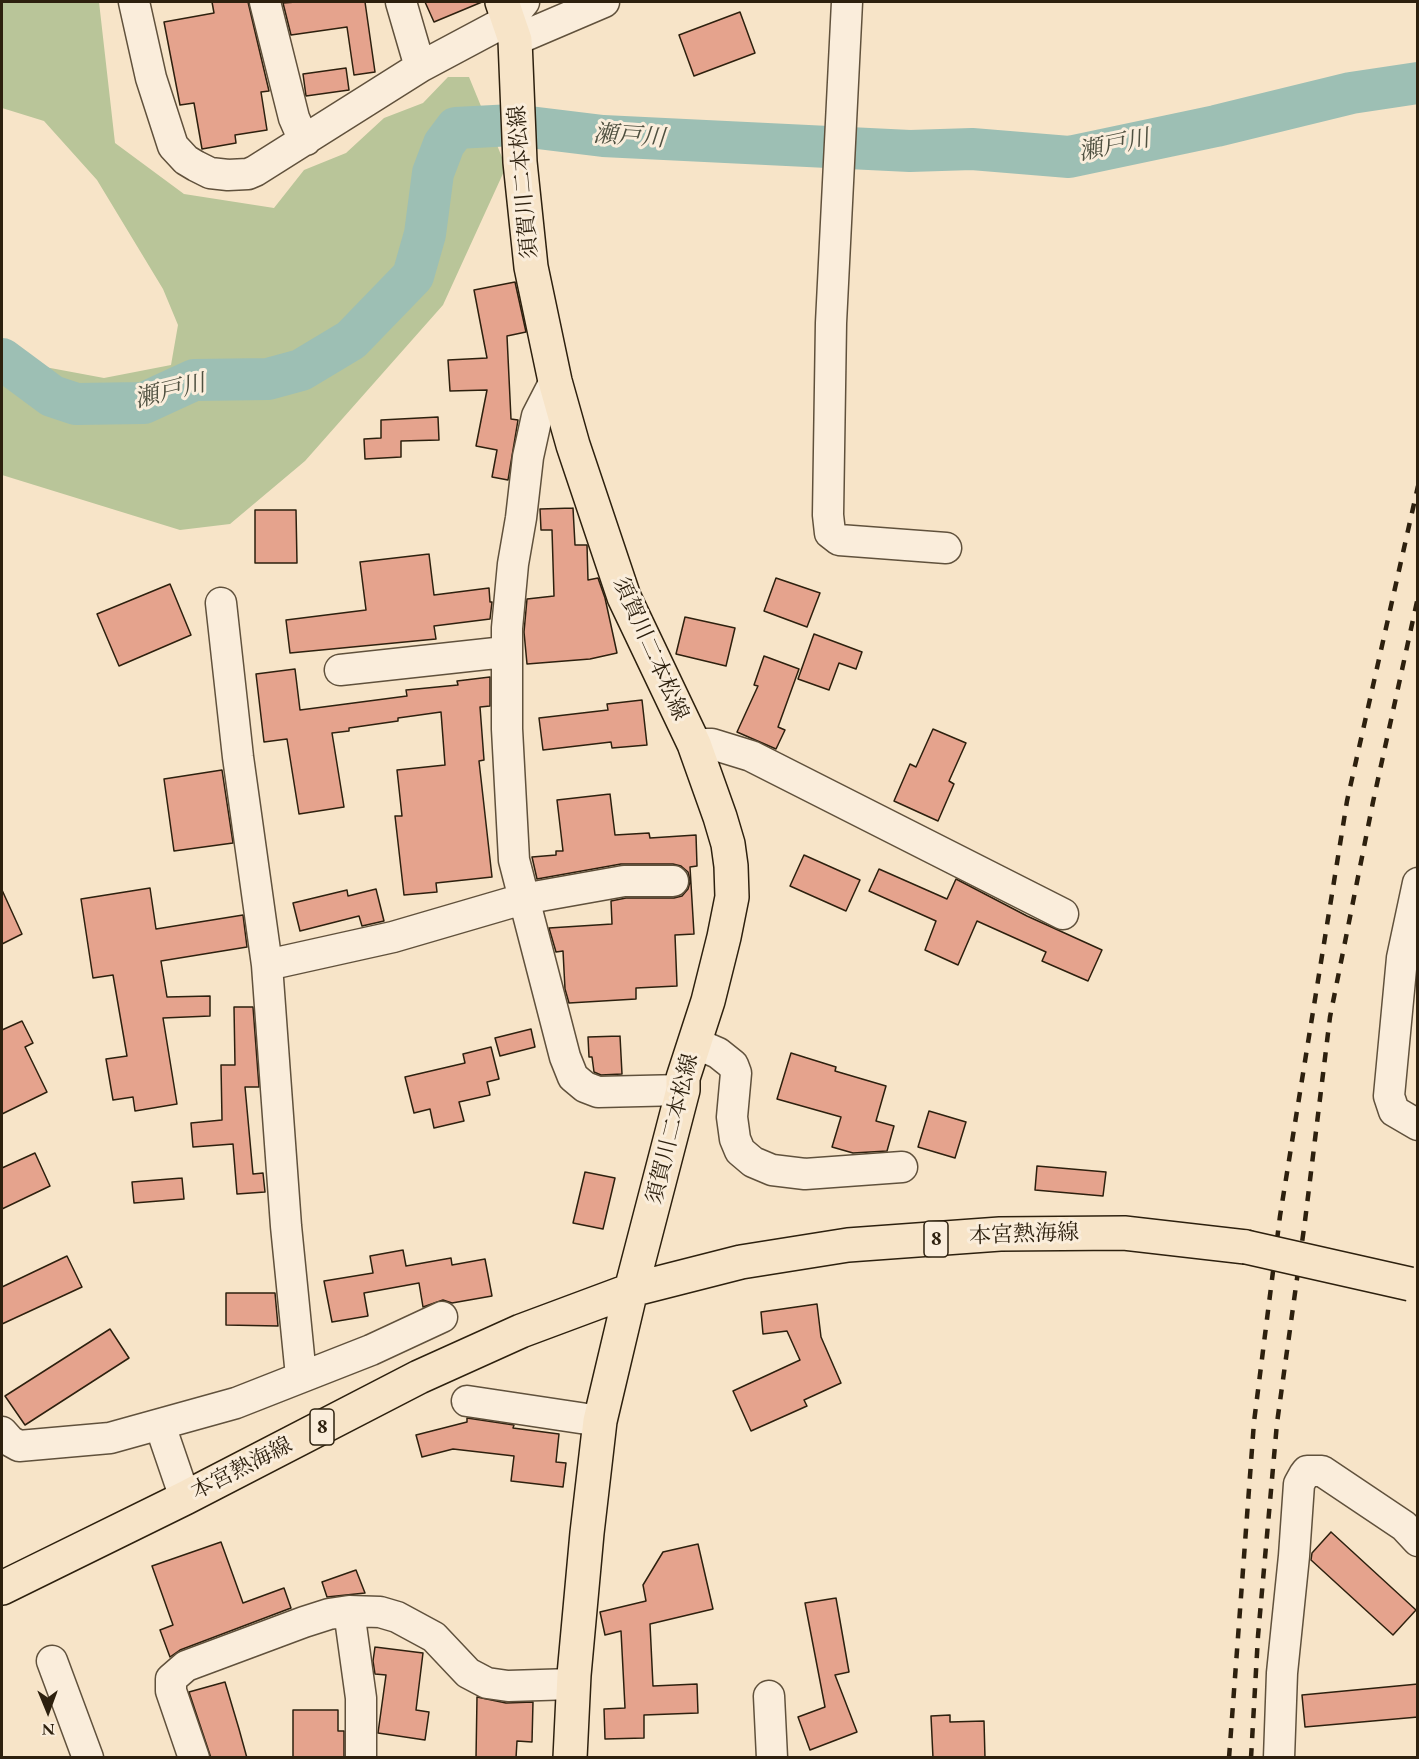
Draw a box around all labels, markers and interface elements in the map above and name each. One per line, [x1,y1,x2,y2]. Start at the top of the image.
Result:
street label: 須賀川二本松線 [504,104,544,260]
water label: 瀬戸川 [592,120,666,154]
water label: 瀬戸川 [1076,124,1152,168]
water label: 瀬戸川 [132,369,208,415]
street label: 須賀川二本松線 [607,573,693,725]
street label: 須賀川二本松線 [642,1051,704,1207]
street label: 本宮熱海線 [969,1220,1079,1250]
road number: 8 [924,1221,948,1257]
road number: 8 [310,1409,334,1445]
street label: 本宮熱海線 [187,1432,297,1506]
north arrow [18,1681,78,1741]
text: N [42,1719,55,1740]

